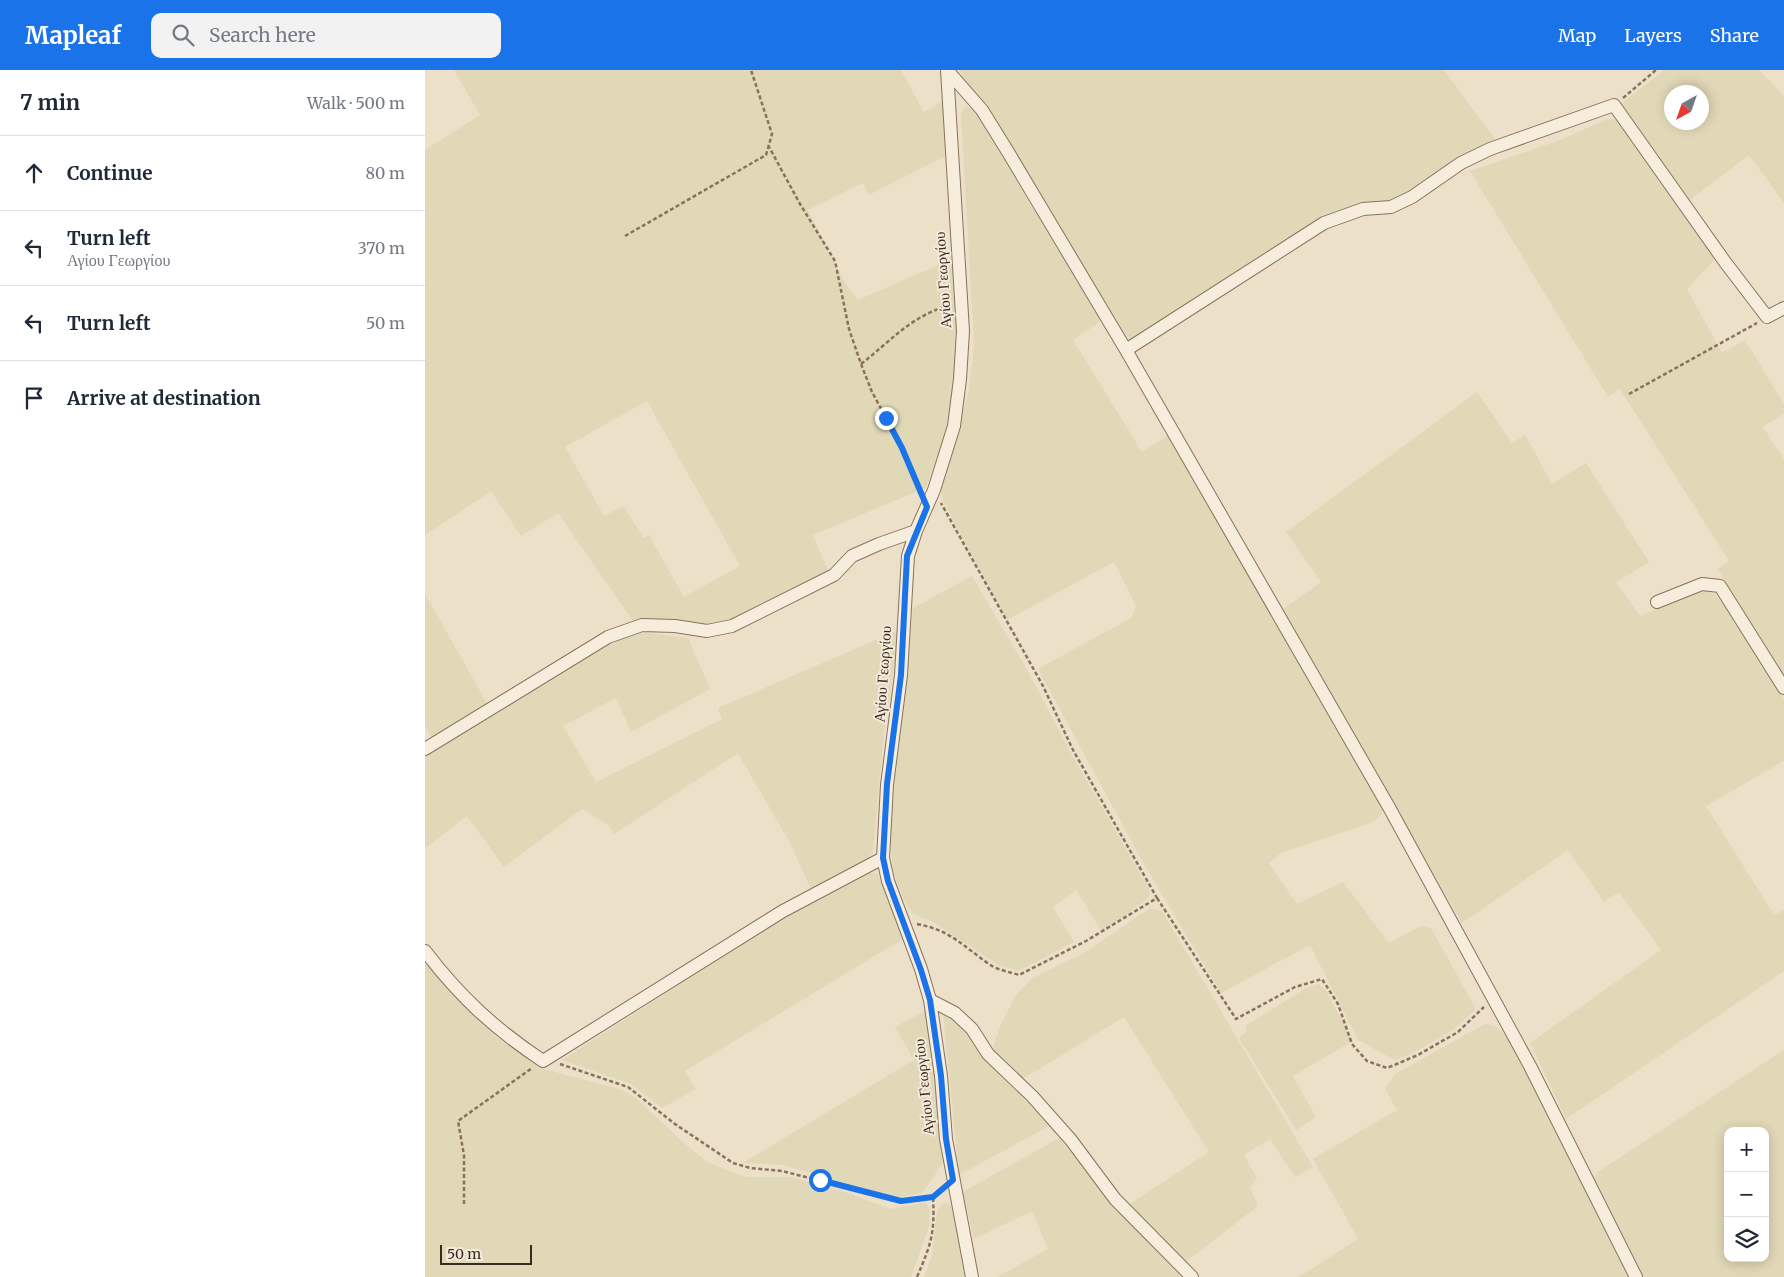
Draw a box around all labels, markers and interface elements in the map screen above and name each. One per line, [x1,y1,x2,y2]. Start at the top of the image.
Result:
search box [151,13,501,58]
text: Mapleaf [25,20,121,51]
icon: search [169,21,197,49]
text: Search here [209,23,316,47]
text: Map [1558,24,1596,47]
text: Layers [1624,24,1682,47]
text: Share [1710,24,1759,47]
north arrow [1664,85,1709,130]
text: 7 min [20,89,80,116]
text: Walk · 500 m [307,93,405,113]
icon: ahead [20,159,48,187]
text: Continue [67,161,153,185]
text: 80 m [366,163,405,183]
text: Turn left [67,226,151,250]
street label: Αγίου Γεωργίου [930,231,955,329]
icon: left [20,234,48,262]
text: 370 m [358,238,405,258]
text: Αγίου Γεωργίου [67,250,170,270]
icon: left [20,309,48,337]
text: Turn left [67,311,151,335]
text: 50 m [366,313,405,333]
icon: arrive [20,384,48,412]
text: Arrive at destination [67,386,261,410]
route end [875,407,898,430]
street label: Αγίου Γεωργίου [870,625,895,723]
street label: Αγίου Γεωργίου [909,1038,938,1136]
map controls [1724,1127,1769,1262]
button: + [1724,1127,1769,1172]
route start [809,1169,832,1192]
button: − [1724,1172,1769,1217]
button: layers [1724,1217,1769,1262]
scale bar [440,1242,533,1265]
text: 50 m [447,1245,481,1263]

